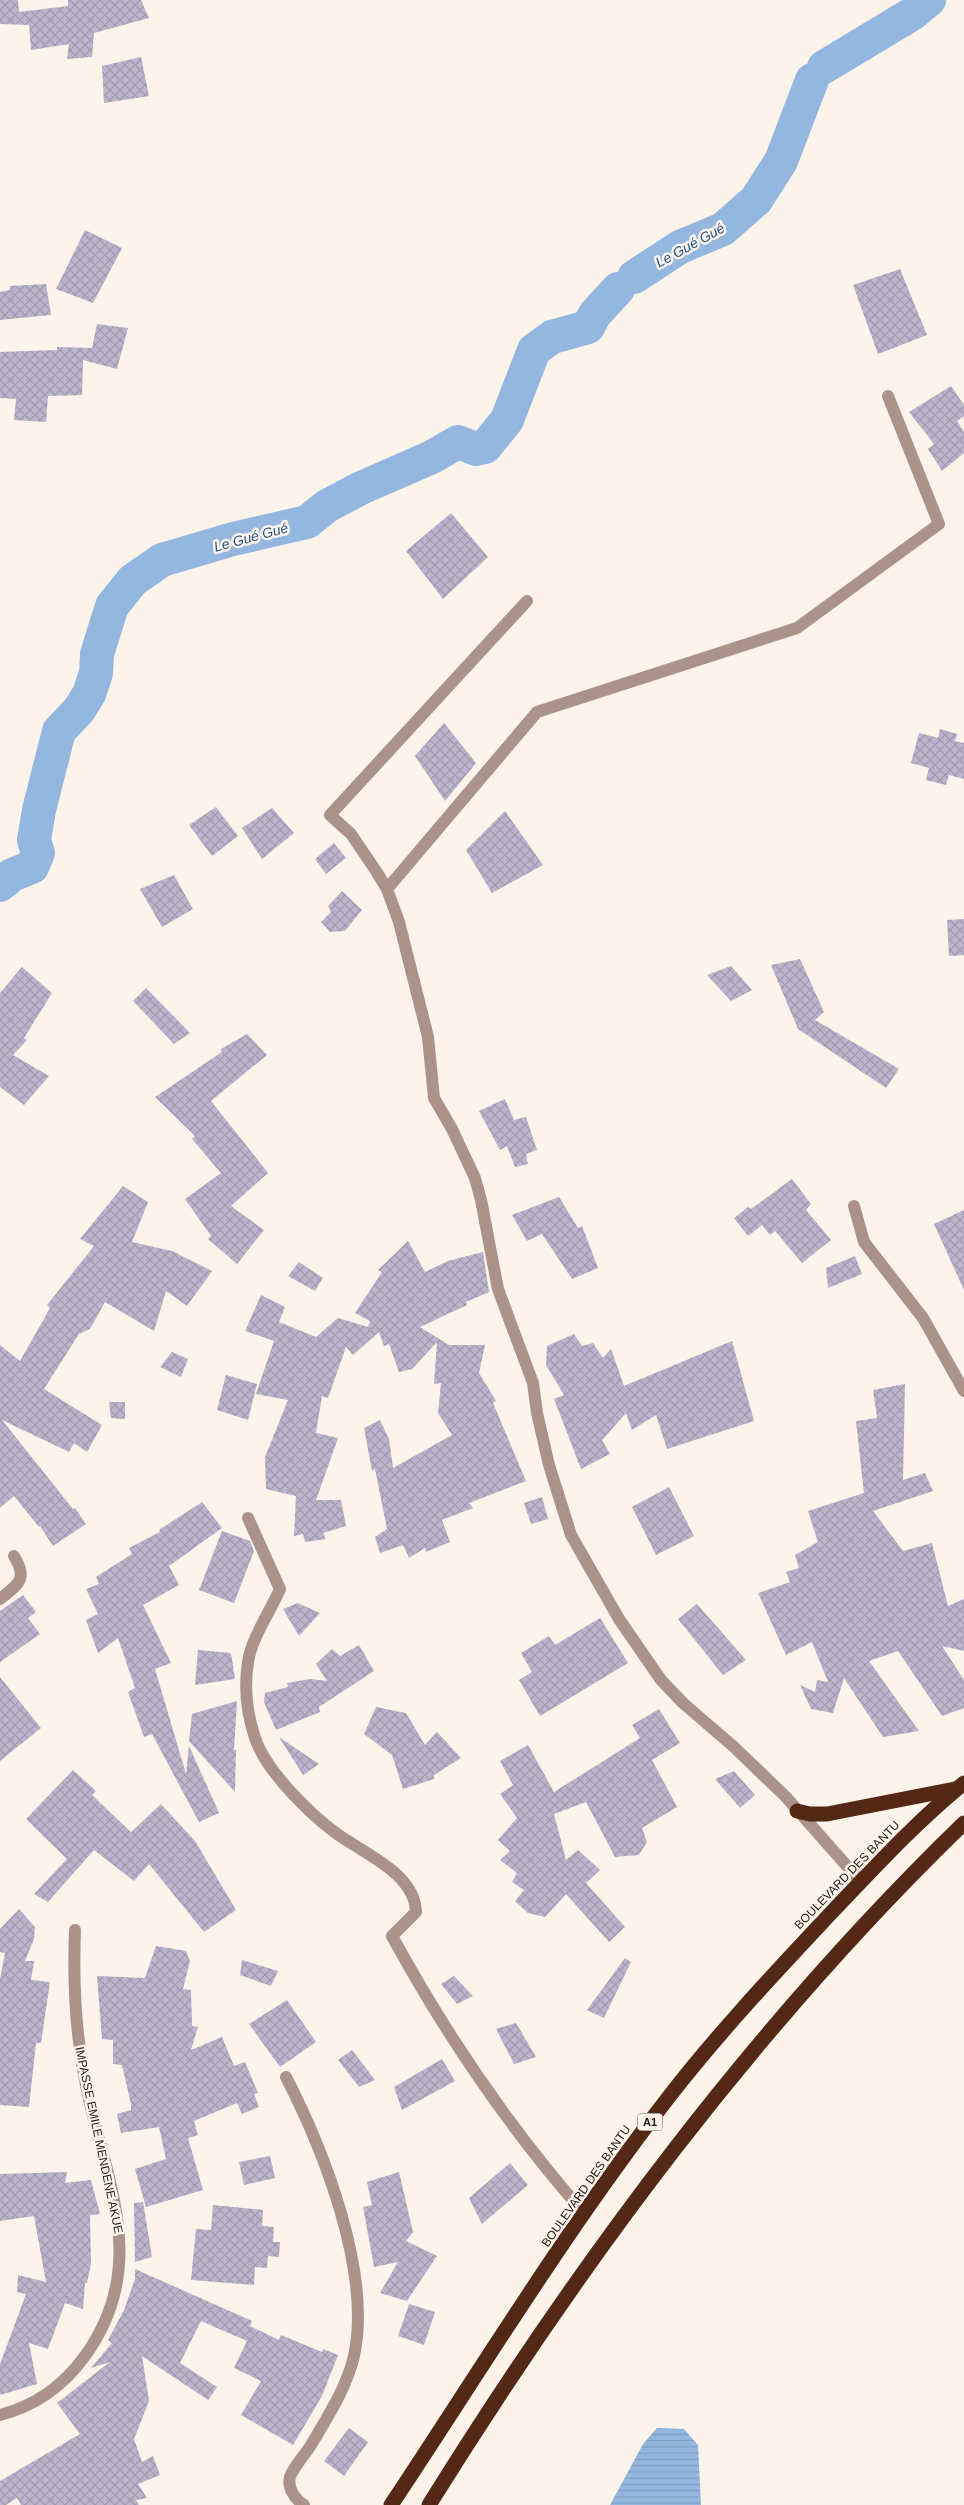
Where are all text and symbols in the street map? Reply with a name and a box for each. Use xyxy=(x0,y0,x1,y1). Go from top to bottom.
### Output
water label: Le Gué Gué xyxy=(653,219,727,270)
water label: Le Gué Gué xyxy=(212,519,290,555)
street label: BOULEVARD DES BANTU xyxy=(792,1818,902,1932)
street label: IMPASSE EMILE MENDENE AKUE xyxy=(72,2045,126,2235)
road number: A1 xyxy=(638,2114,662,2130)
street label: BOULEVARD DES BANTU xyxy=(539,2123,633,2249)

